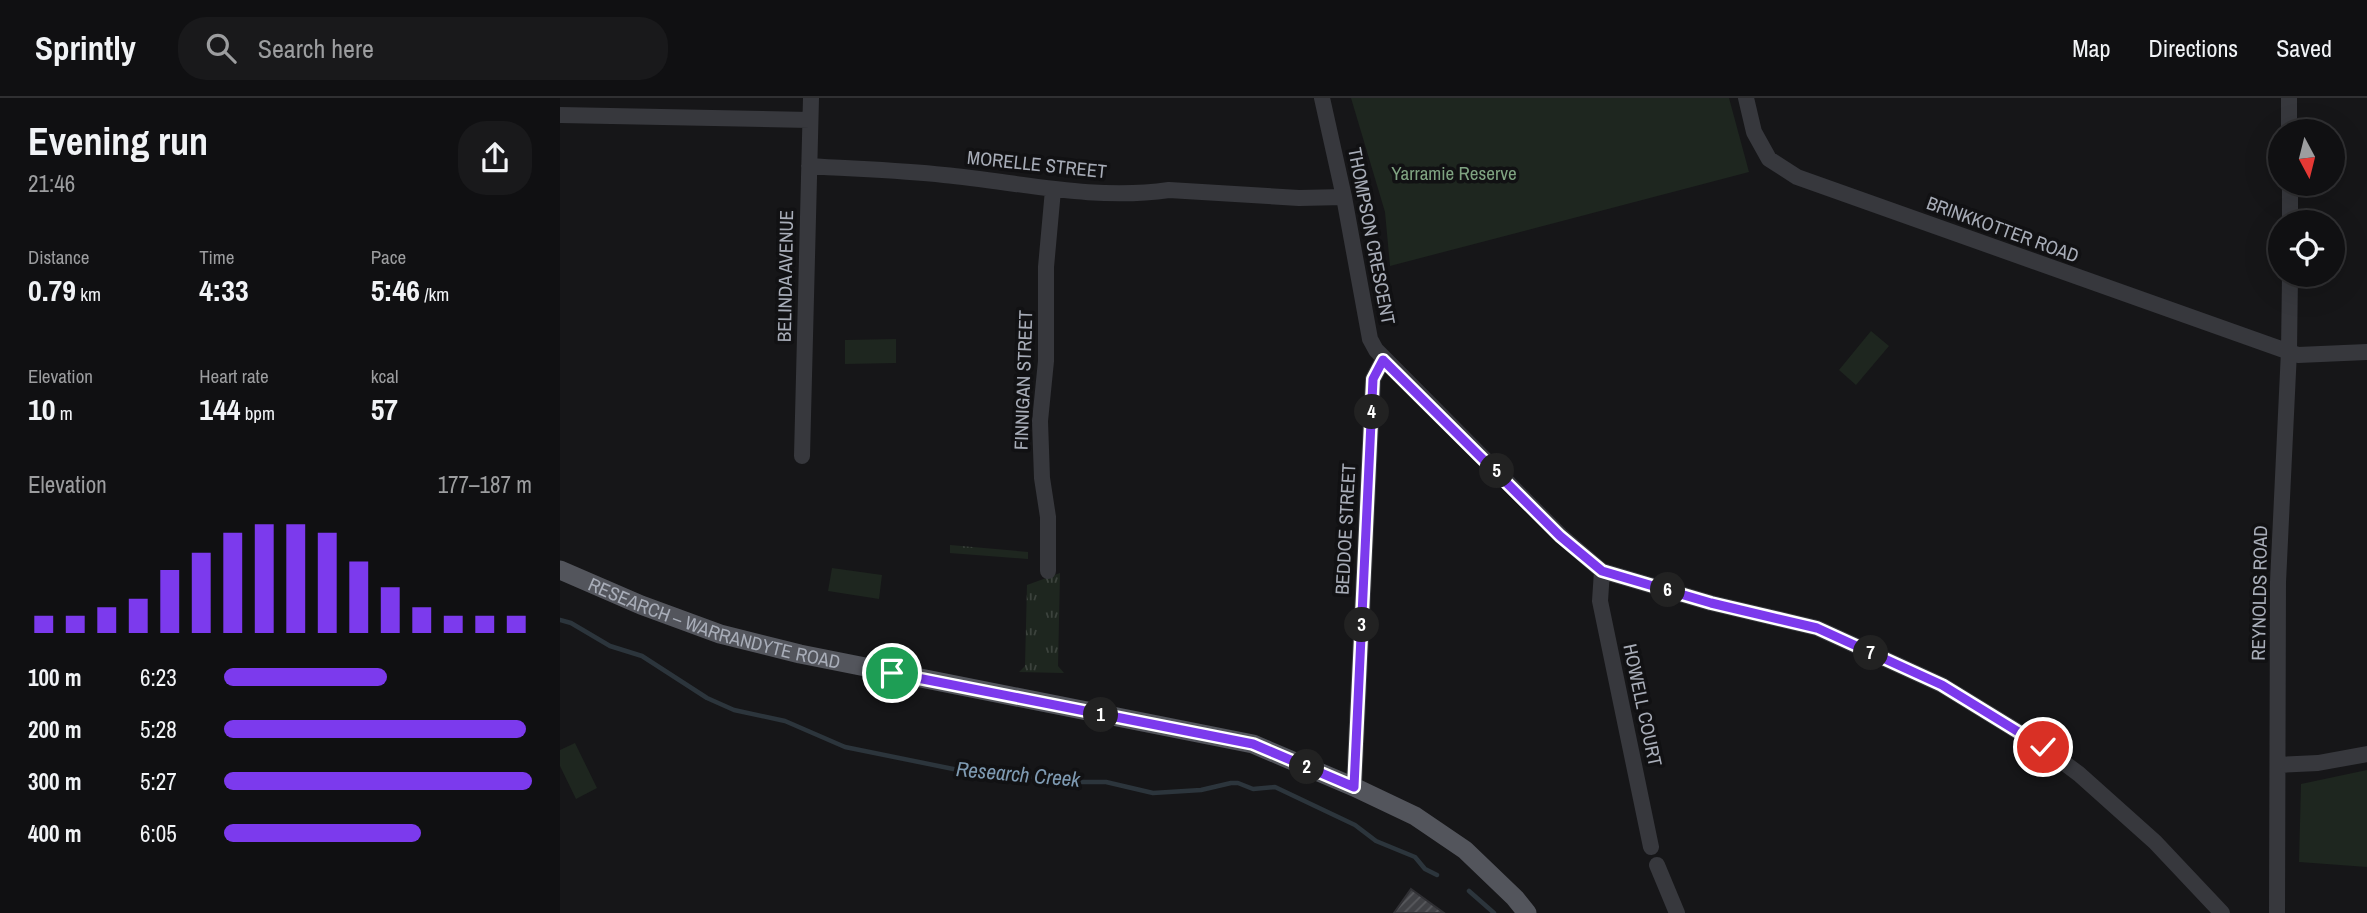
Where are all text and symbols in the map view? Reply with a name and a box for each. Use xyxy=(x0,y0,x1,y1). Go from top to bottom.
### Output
search box xyxy=(178,17,668,80)
text: Sprintly xyxy=(35,26,136,70)
icon: search xyxy=(202,29,240,67)
text: Search here xyxy=(258,31,374,66)
text: Map xyxy=(2072,32,2110,64)
text: Directions xyxy=(2148,32,2238,64)
text: Saved xyxy=(2276,32,2332,64)
text: Evening run xyxy=(28,116,208,167)
north arrow xyxy=(2268,119,2345,196)
map controls xyxy=(2268,119,2345,287)
button: share xyxy=(458,121,532,195)
street label: MORELLE STREET xyxy=(966,144,1109,184)
street label: THOMPSON CRESCENT xyxy=(1342,145,1402,327)
park label: Yarramie Reserve xyxy=(1391,160,1517,186)
text: 21:46 xyxy=(28,168,75,199)
street label: BRINKKOTTER ROAD xyxy=(1923,189,2083,269)
street label: BELINDA AVENUE xyxy=(771,210,799,342)
button: locate xyxy=(2268,210,2345,287)
text: Distance xyxy=(28,244,89,270)
text: Time xyxy=(199,244,234,270)
text: Pace xyxy=(371,244,406,270)
text: 0.79 xyxy=(28,270,76,310)
text: 4:33 xyxy=(199,270,249,310)
text: 5:46 xyxy=(371,270,420,310)
text: km xyxy=(76,281,101,307)
text: /km xyxy=(420,281,449,307)
street label: FINNIGAN STREET xyxy=(1008,309,1038,451)
text: Elevation xyxy=(28,363,93,389)
text: Heart rate xyxy=(199,363,269,389)
text: kcal xyxy=(371,363,398,389)
text: 10 xyxy=(28,389,55,429)
text: 144 xyxy=(199,389,240,429)
text: 57 xyxy=(371,389,398,429)
pin: 4 xyxy=(1354,394,1390,430)
text: 4 xyxy=(1367,398,1376,424)
text: m xyxy=(55,400,73,426)
text: bpm xyxy=(240,400,275,426)
pin: 5 xyxy=(1480,454,1514,488)
text: 5 xyxy=(1492,457,1501,483)
street label: BEDDOE STREET xyxy=(1329,462,1361,595)
text: Elevation xyxy=(28,469,107,500)
text: 177–187 m xyxy=(438,469,532,500)
street label: REYNOLDS ROAD xyxy=(2245,525,2273,661)
street label: RESEARCH – WARRANDYTE ROAD xyxy=(584,571,843,675)
pin: 6 xyxy=(1650,573,1686,608)
text: 6 xyxy=(1663,576,1672,602)
pin: 3 xyxy=(1344,608,1380,642)
text: 3 xyxy=(1357,611,1366,637)
pin: 7 xyxy=(1854,636,1888,670)
text: 7 xyxy=(1866,639,1875,665)
street label: HOWELL COURT xyxy=(1617,641,1669,769)
pin xyxy=(862,643,922,703)
icon: arrive xyxy=(873,654,911,692)
text: 100 m xyxy=(28,662,81,693)
text: 6:23 xyxy=(140,662,177,693)
pin: 1 xyxy=(1084,698,1118,732)
text: 1 xyxy=(1096,701,1105,727)
text: 200 m xyxy=(28,714,81,745)
text: 5:28 xyxy=(140,714,177,745)
pin xyxy=(2013,717,2073,777)
icon: check xyxy=(2024,728,2062,766)
pin: 2 xyxy=(1290,750,1324,784)
text: 2 xyxy=(1302,753,1311,779)
water label: Research Creek xyxy=(955,754,1083,794)
text: 300 m xyxy=(28,766,81,797)
text: 5:27 xyxy=(140,766,177,797)
text: 400 m xyxy=(28,818,81,849)
text: 6:05 xyxy=(140,818,177,849)

